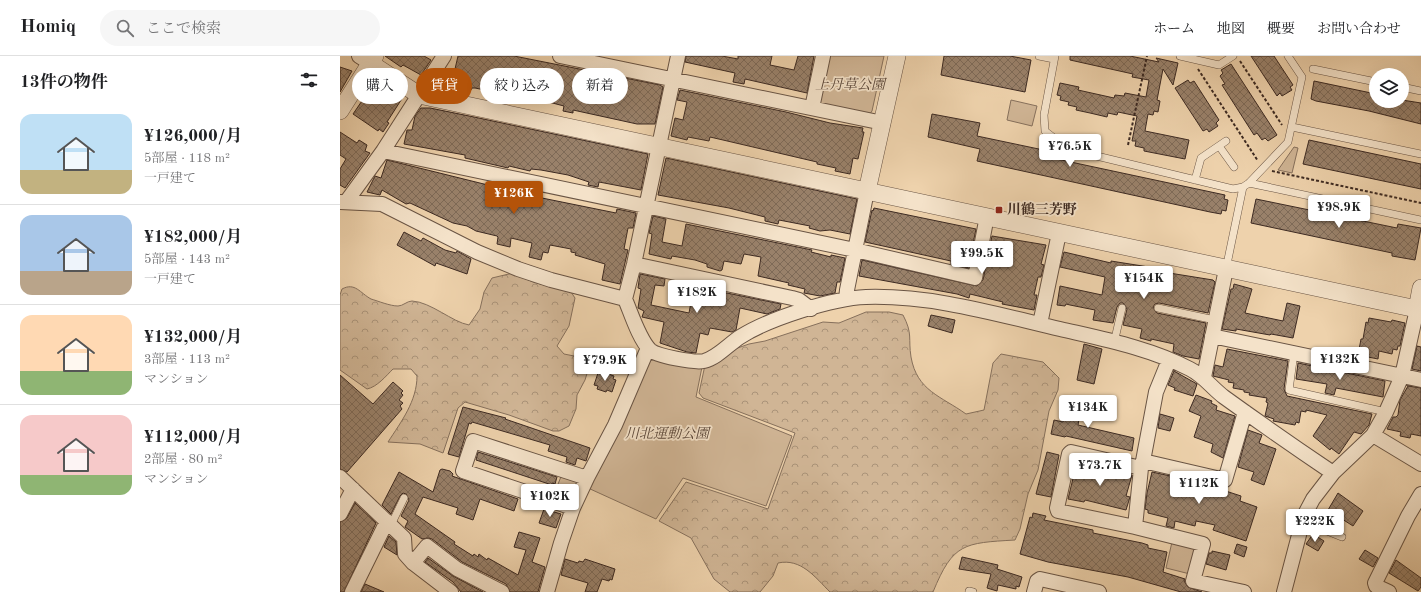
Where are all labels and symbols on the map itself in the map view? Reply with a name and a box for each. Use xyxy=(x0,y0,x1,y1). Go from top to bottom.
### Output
park label: 上丹草公園 xyxy=(815,77,887,92)
pin: ¥76.5K xyxy=(1037,134,1103,168)
pin: ¥126K xyxy=(486,181,542,215)
pin: ¥98.9K xyxy=(1306,195,1372,229)
place label: 川鶴三芳野 xyxy=(1007,202,1077,217)
marker: 川鶴三芳野 xyxy=(994,205,1004,215)
pin: ¥99.5K xyxy=(949,241,1015,275)
pin: ¥154K xyxy=(1116,266,1172,300)
pin: ¥182K xyxy=(669,280,725,314)
pin: ¥132K xyxy=(1312,347,1368,381)
pin: ¥79.9K xyxy=(572,348,638,382)
pin: ¥134K xyxy=(1060,395,1116,429)
park label: 川北運動公園 xyxy=(625,426,711,441)
pin: ¥73.7K xyxy=(1067,453,1133,487)
pin: ¥112K xyxy=(1171,471,1227,505)
pin: ¥102K xyxy=(522,484,578,518)
pin: ¥222K xyxy=(1287,509,1343,543)

